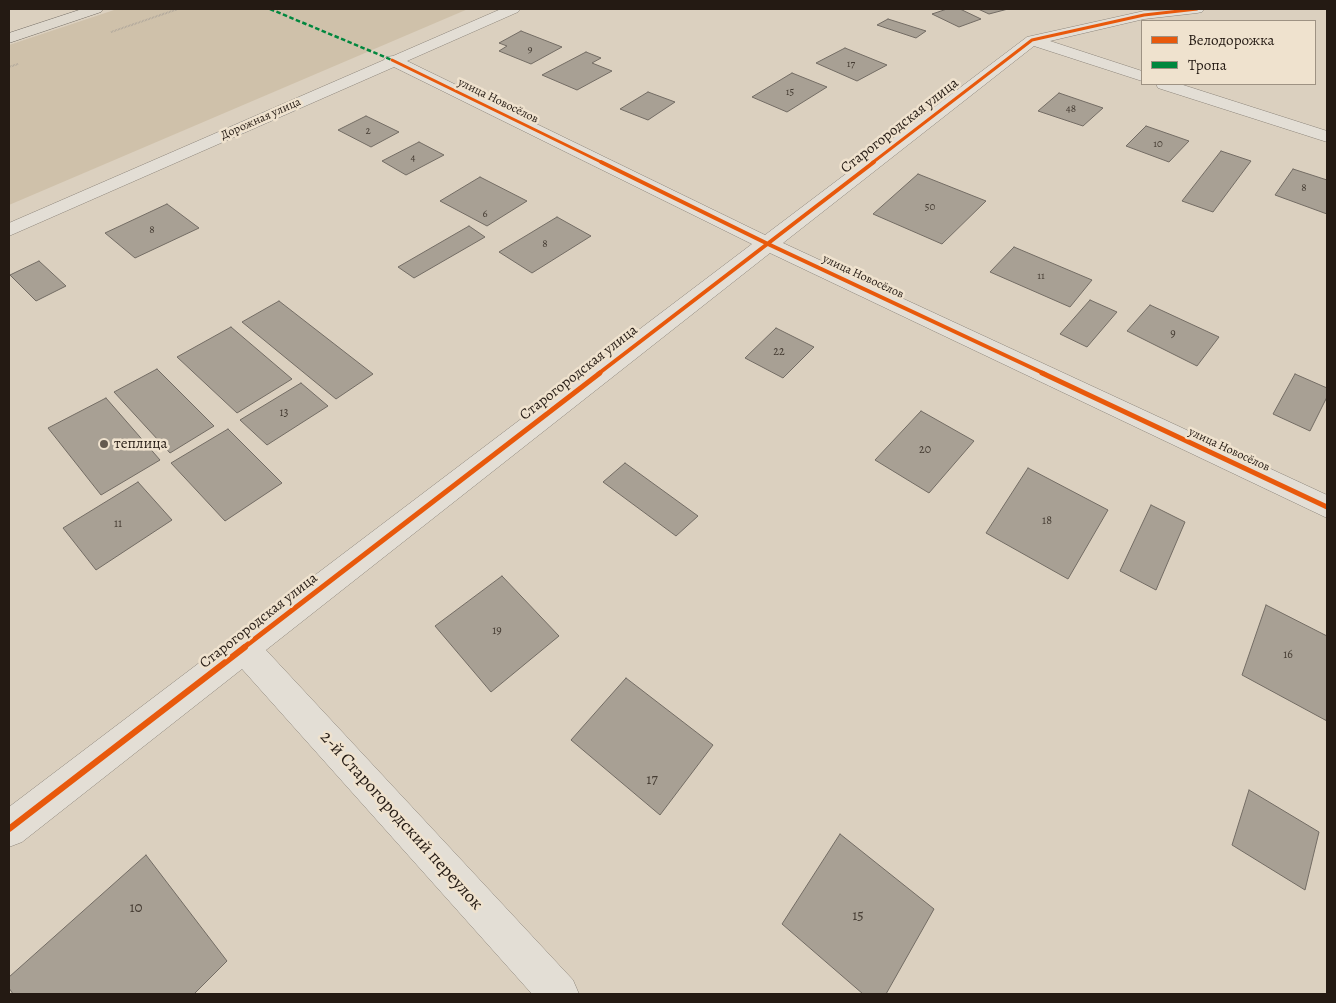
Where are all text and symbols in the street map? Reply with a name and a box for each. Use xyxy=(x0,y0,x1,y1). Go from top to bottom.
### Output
legend xyxy=(1141,20,1316,85)
text: Велодорожка xyxy=(1188,30,1275,50)
house number: 9 xyxy=(527,42,533,56)
text: Тропа xyxy=(1188,55,1227,75)
house number: 17 xyxy=(847,57,855,71)
street label: Старогородская улица xyxy=(838,74,962,178)
street label: улица Новосёлов xyxy=(455,75,541,127)
house number: 15 xyxy=(786,85,794,99)
street label: Дорожная улица xyxy=(219,95,303,143)
house number: 48 xyxy=(1066,102,1076,116)
house number: 2 xyxy=(365,124,371,138)
house number: 10 xyxy=(1153,137,1163,151)
house number: 4 xyxy=(411,151,415,165)
house number: 8 xyxy=(1301,181,1307,195)
house number: 50 xyxy=(925,200,935,214)
house number: 6 xyxy=(482,207,488,221)
house number: 8 xyxy=(149,223,155,237)
house number: 8 xyxy=(542,237,548,251)
street label: улица Новосёлов xyxy=(820,252,906,302)
house number: 11 xyxy=(1037,269,1045,283)
street label: Старогородская улица xyxy=(517,321,641,425)
house number: 9 xyxy=(1170,327,1176,341)
house number: 22 xyxy=(773,345,785,359)
house number: 13 xyxy=(279,406,289,420)
street label: улица Новосёлов xyxy=(1186,425,1272,475)
place label: теплица xyxy=(114,435,168,453)
marker: теплица xyxy=(98,438,110,450)
house number: 20 xyxy=(919,443,931,457)
house number: 18 xyxy=(1042,514,1052,528)
house number: 11 xyxy=(114,517,122,531)
street label: Старогородская улица xyxy=(197,569,321,673)
house number: 19 xyxy=(492,624,502,638)
house number: 16 xyxy=(1283,648,1293,662)
street label: 2-й Старогородский переулок xyxy=(315,727,487,915)
house number: 17 xyxy=(646,771,658,789)
house number: 10 xyxy=(129,899,143,917)
house number: 15 xyxy=(852,907,864,925)

